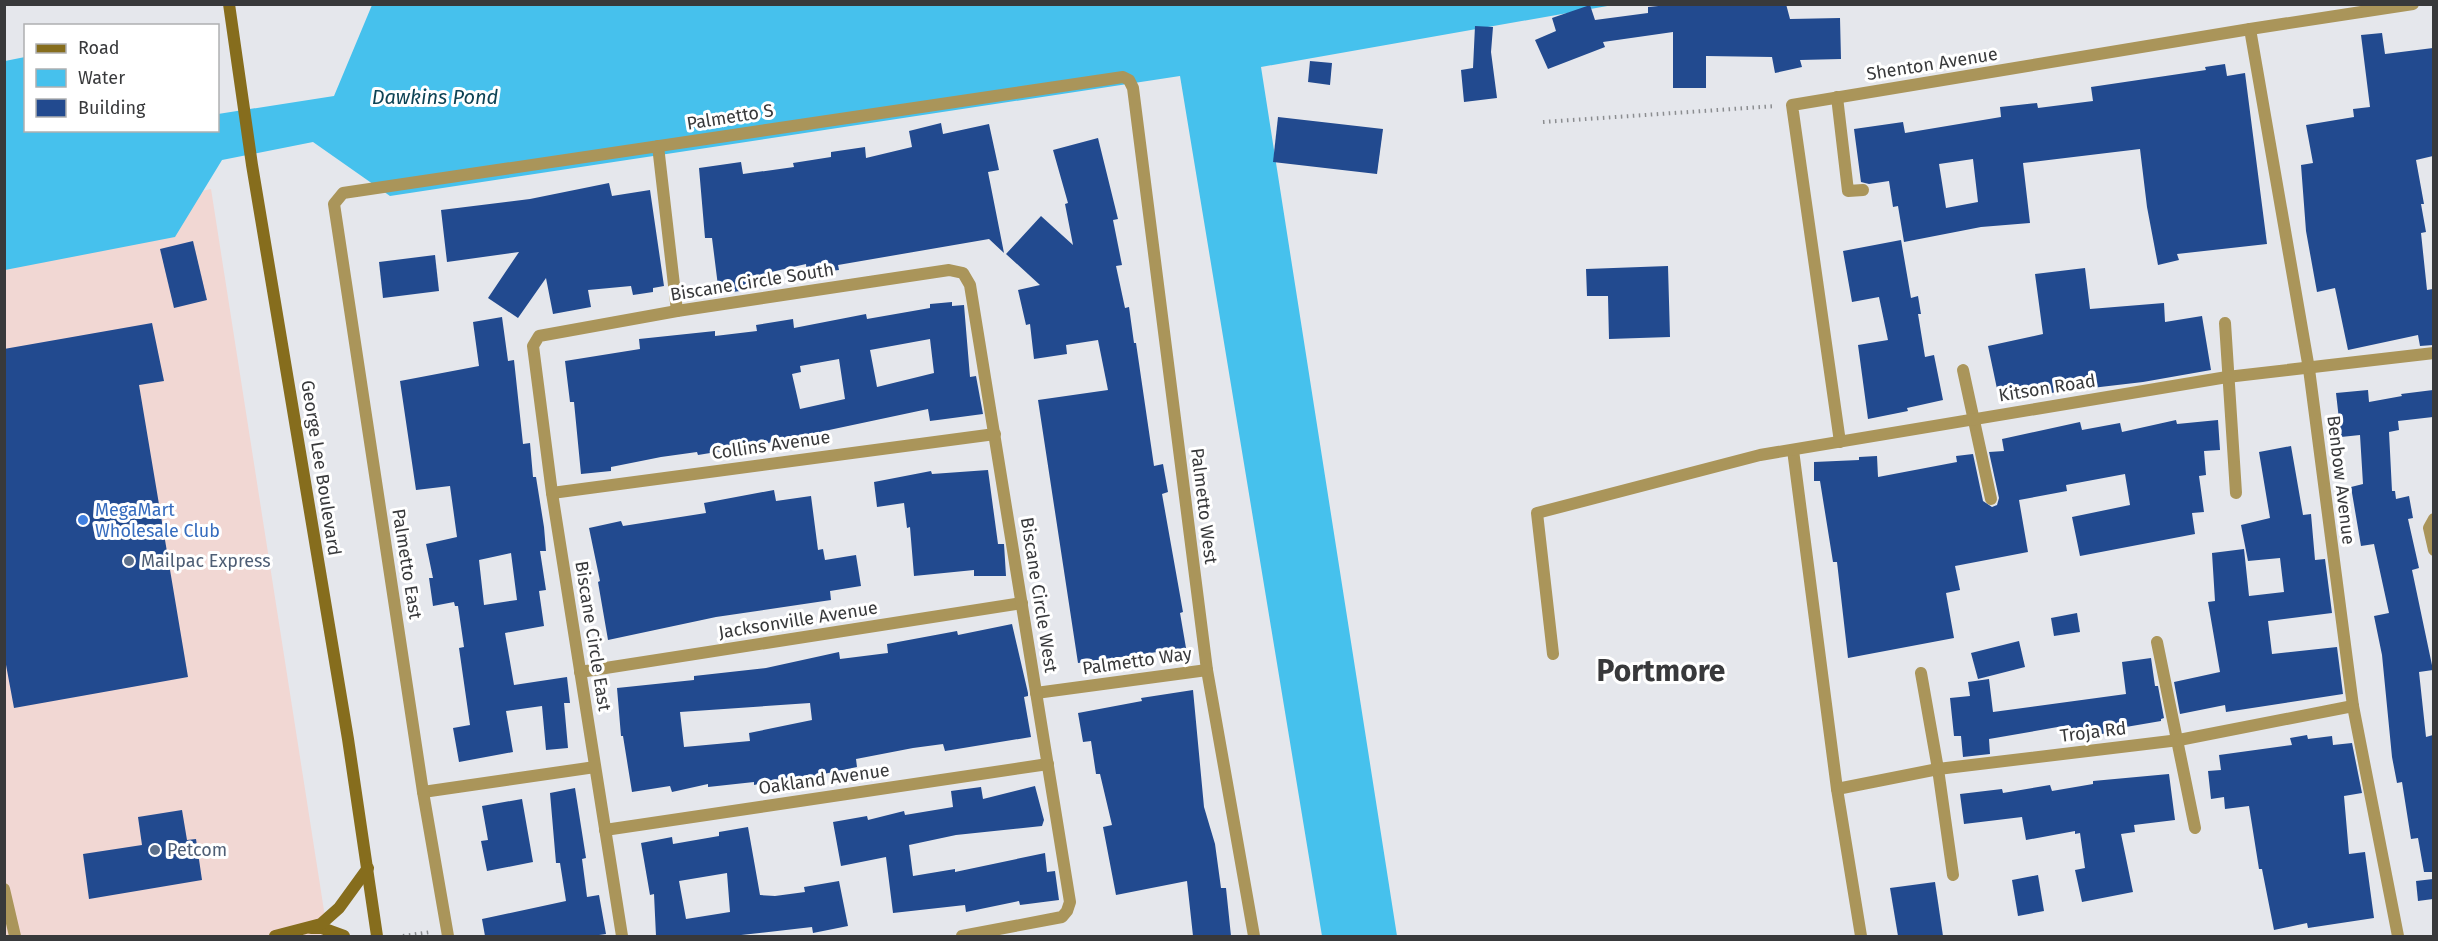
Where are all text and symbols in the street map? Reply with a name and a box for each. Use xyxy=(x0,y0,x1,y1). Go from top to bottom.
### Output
legend xyxy=(24,24,219,132)
text: Road xyxy=(78,37,120,59)
street label: Shenton Avenue xyxy=(1865,43,1999,85)
text: Water xyxy=(78,67,125,89)
water label: Dawkins Pond xyxy=(372,85,499,109)
text: Building xyxy=(78,97,146,119)
street label: Palmetto S xyxy=(685,99,775,135)
street label: Biscane Circle South xyxy=(669,258,835,306)
street label: Kitson Road xyxy=(1997,369,2097,407)
street label: George Lee Boulevard xyxy=(296,379,346,557)
street label: Benbow Avenue xyxy=(2322,414,2360,546)
street label: Collins Avenue xyxy=(710,426,832,464)
street label: Palmetto West xyxy=(1186,447,1222,566)
place label: MegaMart Wholesale Club xyxy=(95,499,220,542)
street label: Palmetto East xyxy=(387,507,427,621)
marker: MegaMart Wholesale Club xyxy=(76,513,90,527)
street label: Biscane Circle West xyxy=(1016,516,1062,675)
place label: Mailpac Express xyxy=(141,550,271,572)
marker: Mailpac Express xyxy=(122,554,136,568)
street label: Biscane Circle East xyxy=(570,559,616,713)
street label: Jacksonville Avenue xyxy=(717,597,879,643)
street label: Palmetto Way xyxy=(1081,642,1193,680)
district label: Portmore xyxy=(1597,653,1725,689)
street label: Troja Rd xyxy=(2059,717,2127,747)
street label: Oakland Avenue xyxy=(757,759,891,799)
place label: Petcom xyxy=(167,839,227,861)
marker: Petcom xyxy=(148,843,162,857)

